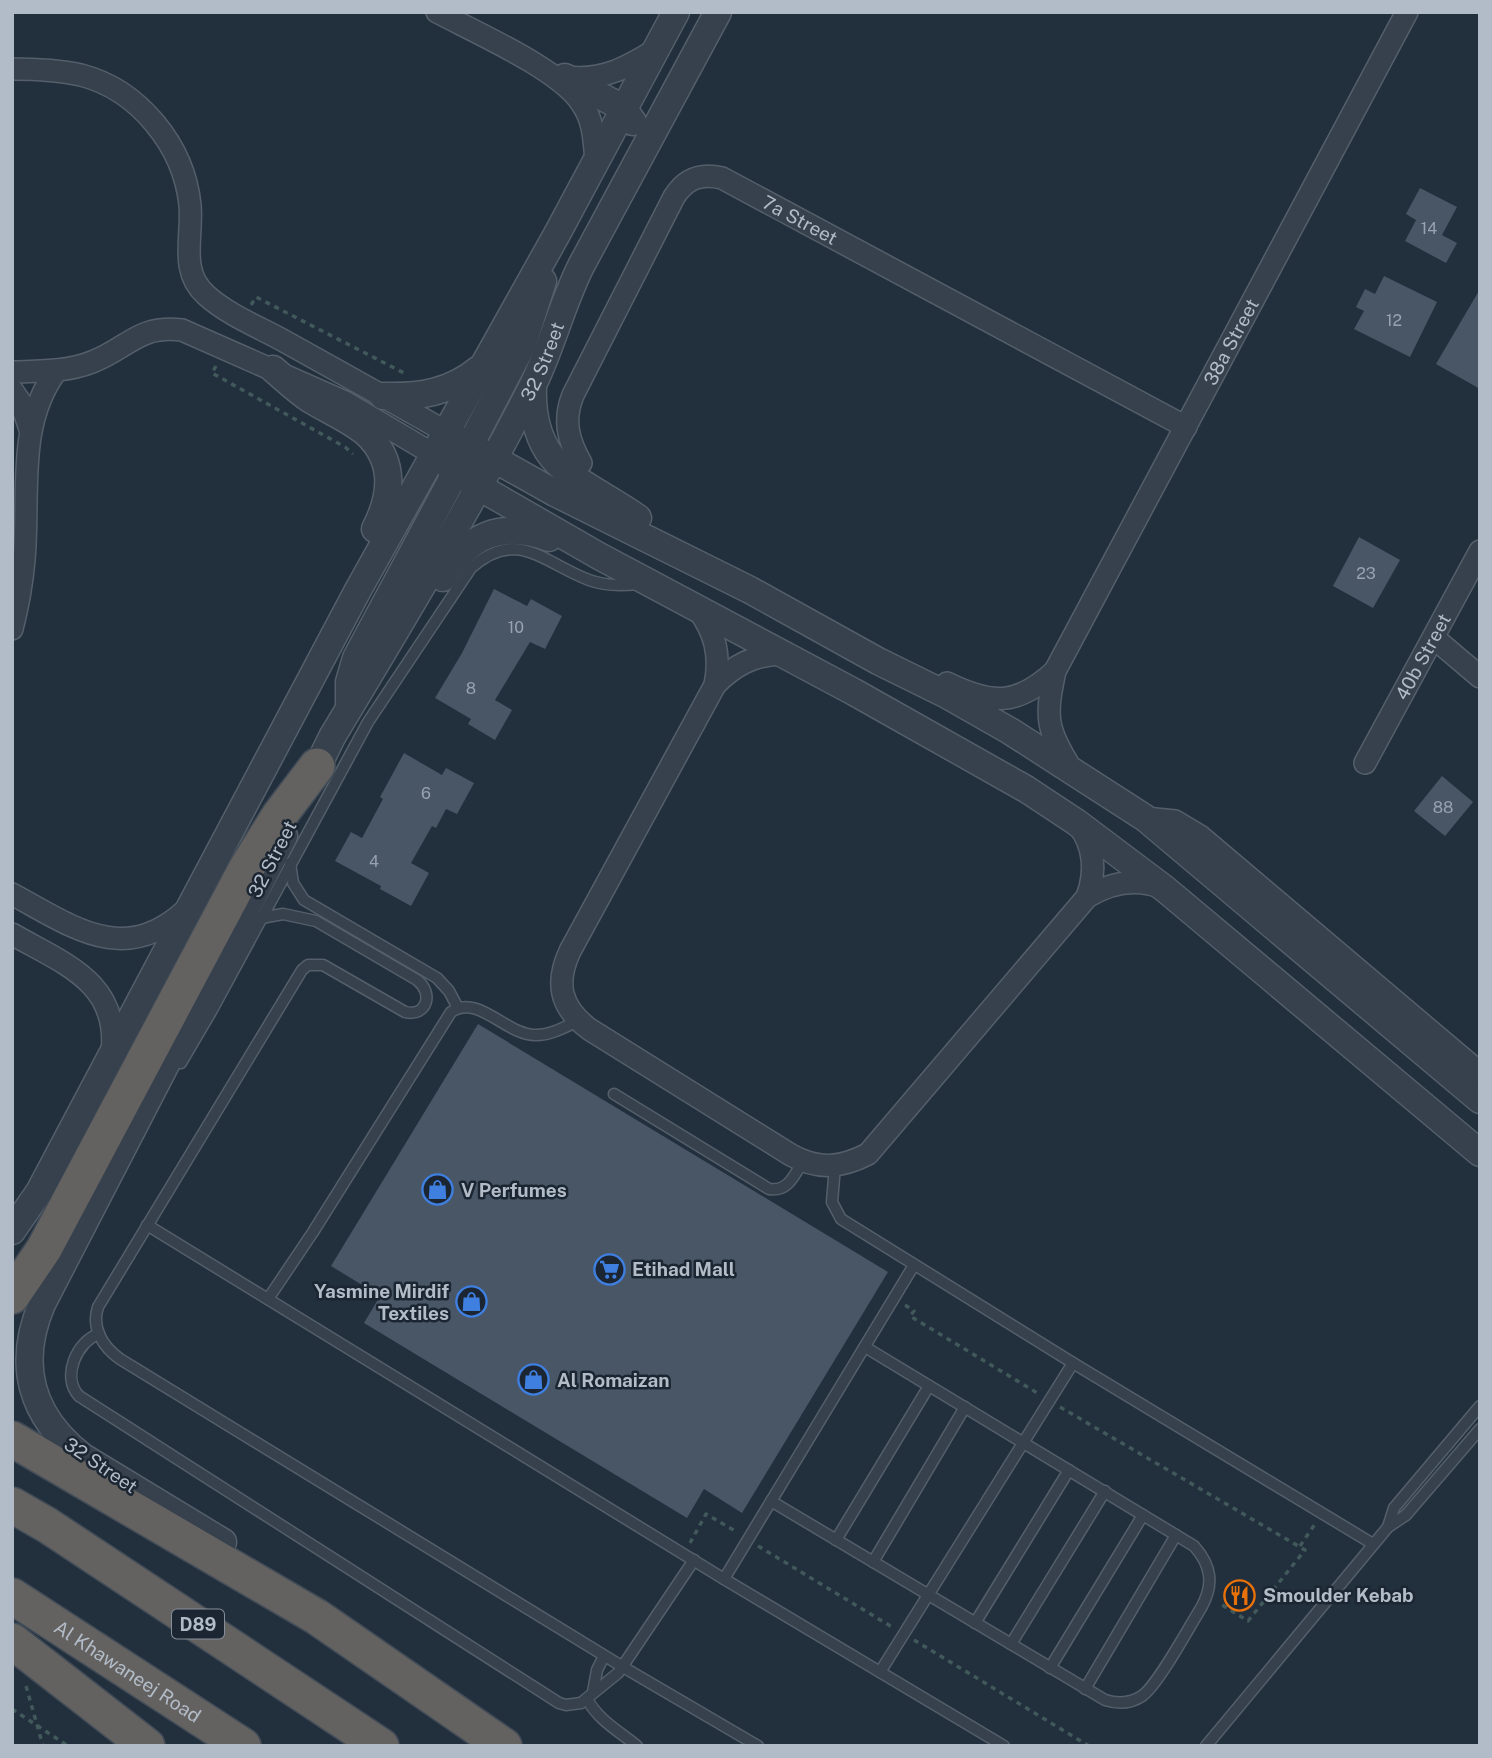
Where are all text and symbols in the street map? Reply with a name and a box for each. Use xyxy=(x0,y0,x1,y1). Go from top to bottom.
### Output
street label: 7a Street xyxy=(759,191,841,249)
house number: 14 xyxy=(1421,219,1437,238)
street label: 38a Street xyxy=(1199,295,1263,389)
house number: 12 xyxy=(1386,311,1402,330)
street label: 32 Street xyxy=(516,319,568,405)
house number: 23 xyxy=(1356,564,1376,583)
street label: 40b Street xyxy=(1390,610,1455,704)
house number: 10 xyxy=(508,618,524,637)
house number: 8 xyxy=(466,679,476,698)
house number: 6 xyxy=(421,784,431,803)
house number: 88 xyxy=(1433,798,1453,817)
street label: 32 Street xyxy=(243,817,301,901)
house number: 4 xyxy=(369,852,379,871)
shop icon: V Perfumes xyxy=(421,1173,455,1207)
place label: V Perfumes xyxy=(461,1179,567,1201)
supermarket icon: Etihad Mall xyxy=(592,1252,626,1286)
place label: Etihad Mall xyxy=(632,1258,735,1280)
place label: Yasmine Mirdif Textiles xyxy=(314,1280,449,1324)
shop icon: Yasmine Mirdif Textiles xyxy=(455,1285,489,1319)
shop icon: Al Romaizan xyxy=(517,1363,551,1397)
place label: Al Romaizan xyxy=(557,1369,670,1391)
street label: 32 Street xyxy=(60,1433,142,1497)
restaurant icon: Smoulder Kebab xyxy=(1223,1578,1257,1612)
place label: Smoulder Kebab xyxy=(1263,1584,1414,1606)
road number: D89 xyxy=(172,1610,224,1638)
street label: Al Khawaneej Road xyxy=(50,1616,205,1727)

